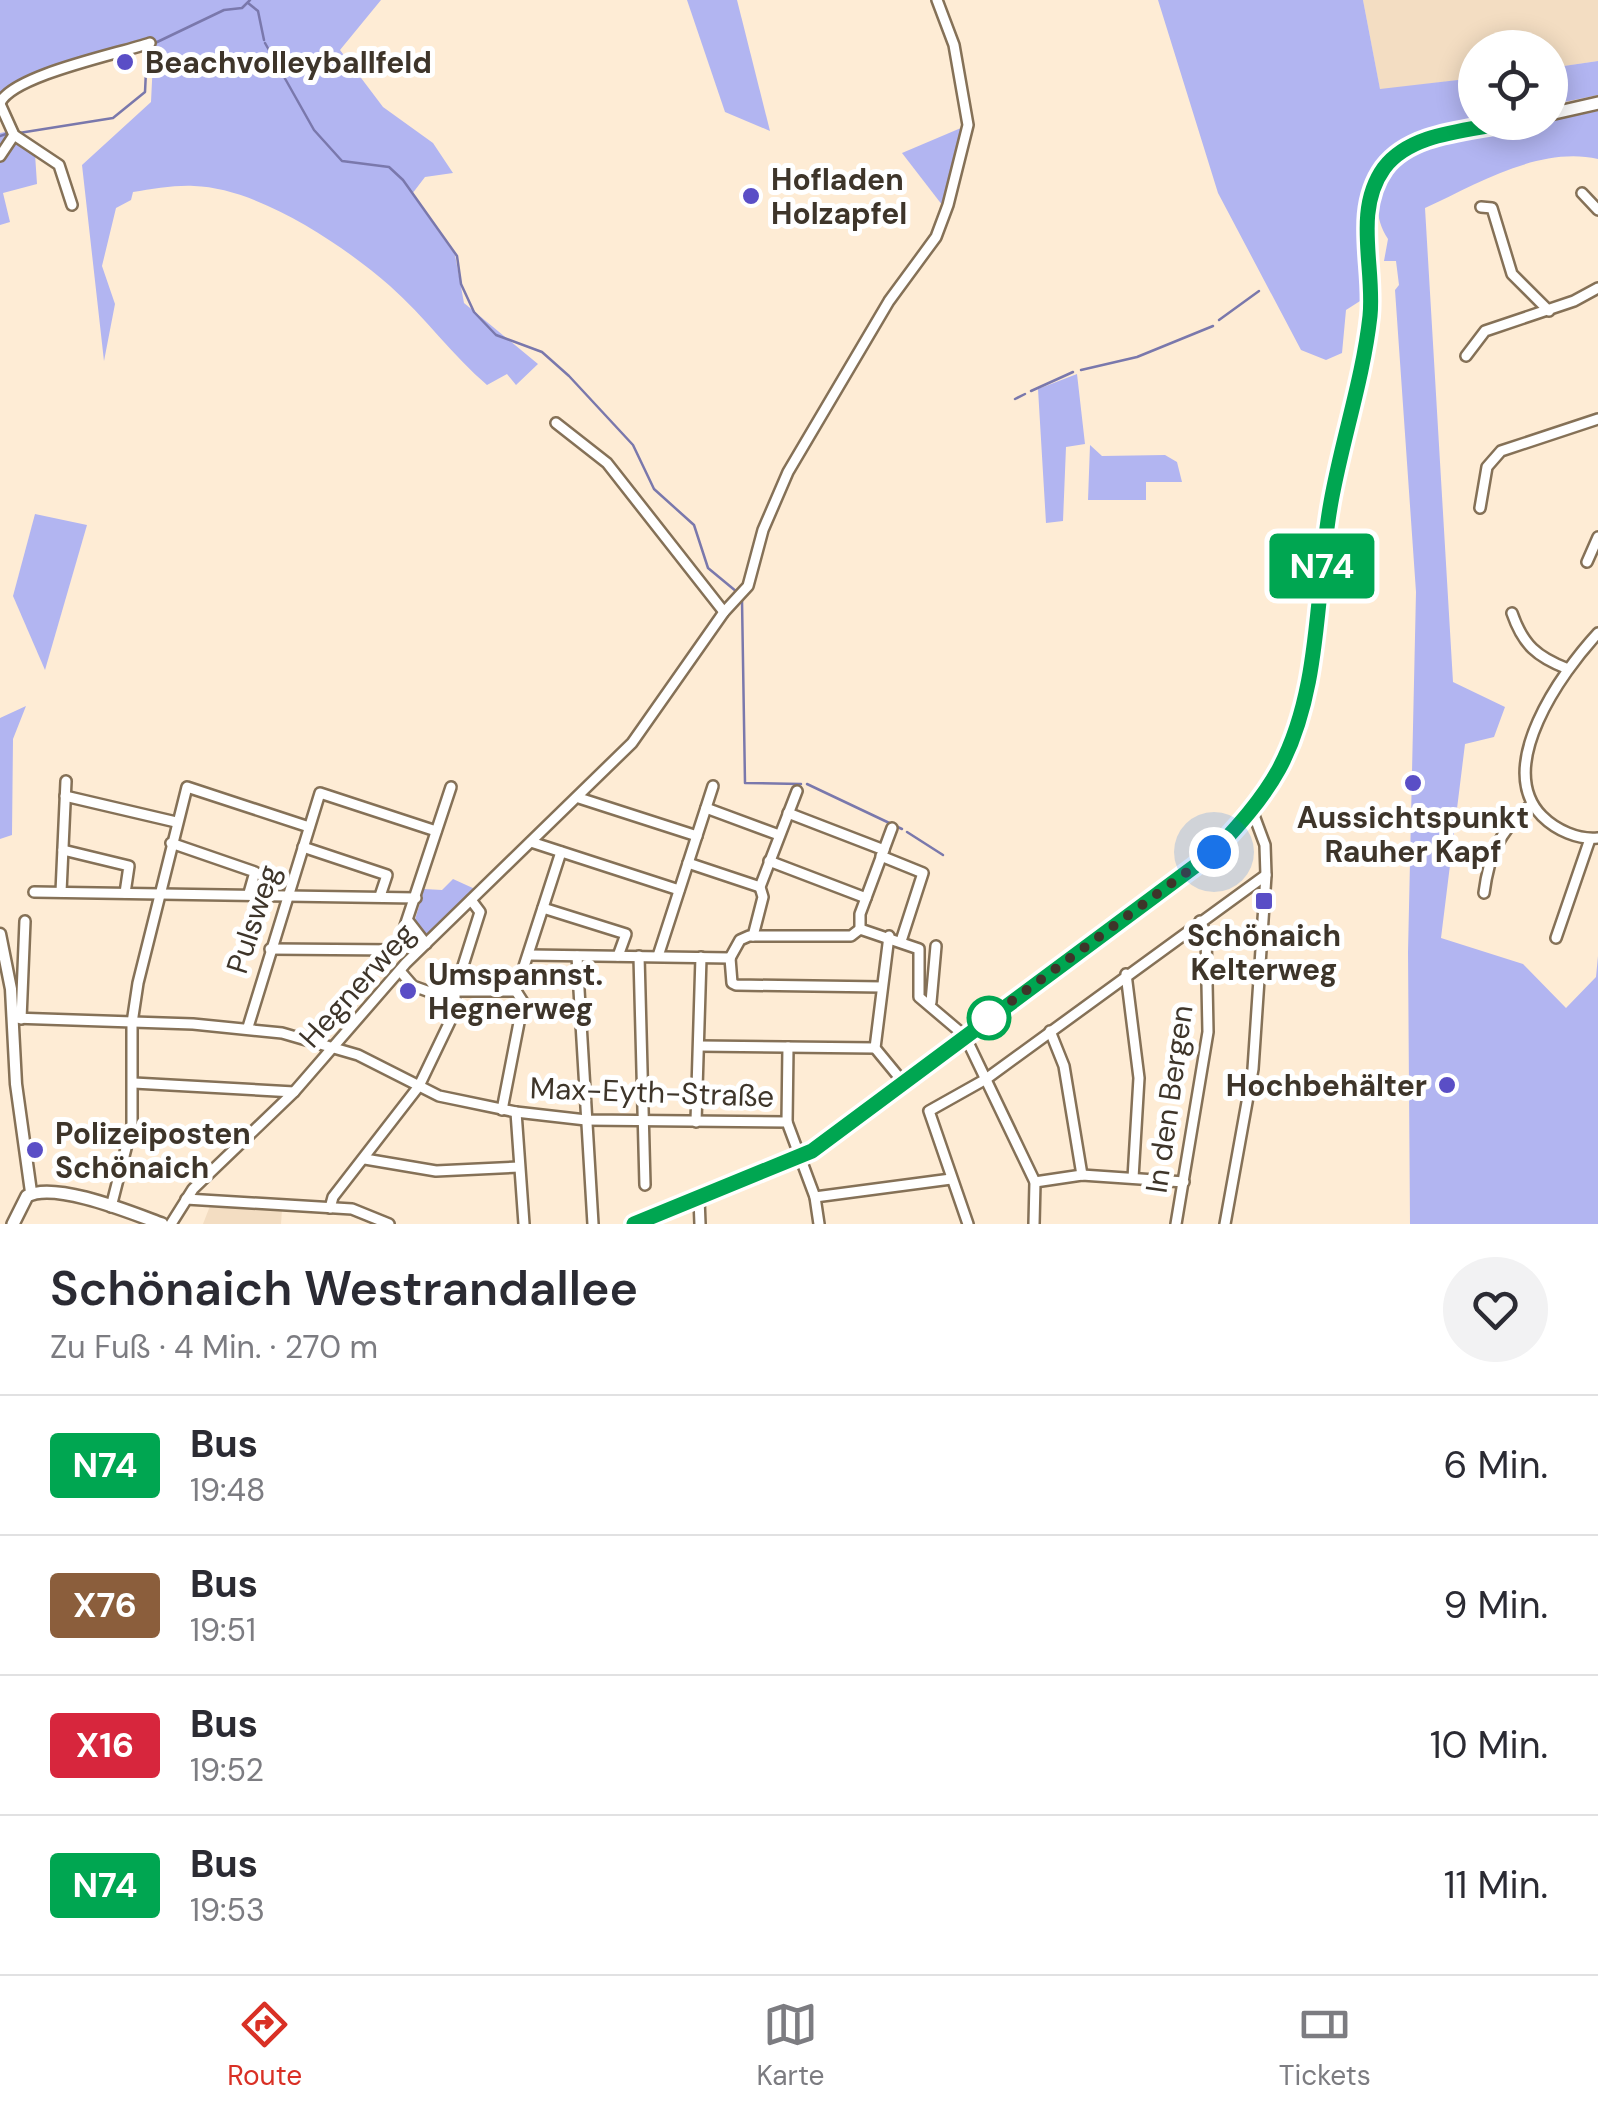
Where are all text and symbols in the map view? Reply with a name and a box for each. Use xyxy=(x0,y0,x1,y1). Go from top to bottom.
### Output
map controls xyxy=(1458,30,1568,140)
button: locate xyxy=(1458,30,1568,140)
place label: Beachvolleyballfeld xyxy=(145,43,432,82)
marker: Beachvolleyballfeld xyxy=(114,51,136,73)
place label: Hofladen Holzapfel xyxy=(771,160,907,233)
marker: Hofladen Holzapfel xyxy=(740,185,762,207)
line badge: N74 xyxy=(1264,534,1380,598)
text: N74 xyxy=(1289,543,1355,589)
marker: Aussichtspunkt Rauher Kapf xyxy=(1402,772,1424,794)
place label: Aussichtspunkt Rauher Kapf xyxy=(1297,798,1529,871)
your location xyxy=(1189,827,1239,877)
street label: Pulsweg xyxy=(217,860,289,978)
marker: Schönaich Kelterweg xyxy=(1253,890,1275,912)
street label: Hegnerweg xyxy=(290,914,424,1056)
place label: Schönaich Kelterweg xyxy=(1187,916,1341,989)
place label: Umspannst. Hegnerweg xyxy=(428,955,603,1028)
marker: Umspannst. Hegnerweg xyxy=(397,980,419,1002)
unlabelled marker xyxy=(968,997,1010,1039)
street label: In den Bergen xyxy=(1136,1002,1202,1196)
place label: Hochbehälter xyxy=(1226,1066,1427,1105)
street label: Max-Eyth-Straße xyxy=(529,1068,775,1116)
marker: Hochbehälter xyxy=(1436,1074,1458,1096)
place label: Polizeiposten Schönaich xyxy=(55,1114,251,1187)
marker: Polizeiposten Schönaich xyxy=(24,1139,46,1161)
text: Schönaich Westrandallee xyxy=(50,1257,638,1320)
button: heart xyxy=(1443,1257,1548,1362)
text: Zu Fuß · 4 Min. · 270 m xyxy=(50,1326,378,1368)
text: Bus xyxy=(190,1419,258,1469)
text: 6 Min. xyxy=(1444,1440,1548,1490)
text: N74 xyxy=(72,1442,138,1488)
text: 19:48 xyxy=(190,1469,265,1511)
text: Bus xyxy=(190,1559,258,1609)
text: 9 Min. xyxy=(1444,1580,1548,1630)
text: X76 xyxy=(73,1582,137,1628)
text: 19:51 xyxy=(190,1609,256,1651)
text: Bus xyxy=(190,1699,258,1749)
text: 10 Min. xyxy=(1430,1720,1548,1770)
text: X16 xyxy=(76,1722,134,1768)
text: 19:52 xyxy=(190,1749,264,1791)
text: Bus xyxy=(190,1839,258,1889)
text: 11 Min. xyxy=(1444,1860,1548,1910)
text: N74 xyxy=(72,1862,138,1908)
text: 19:53 xyxy=(190,1889,265,1931)
tab: Route xyxy=(227,1997,302,2094)
tab: Karte xyxy=(757,1997,824,2094)
tab: Tickets xyxy=(1279,1997,1371,2094)

